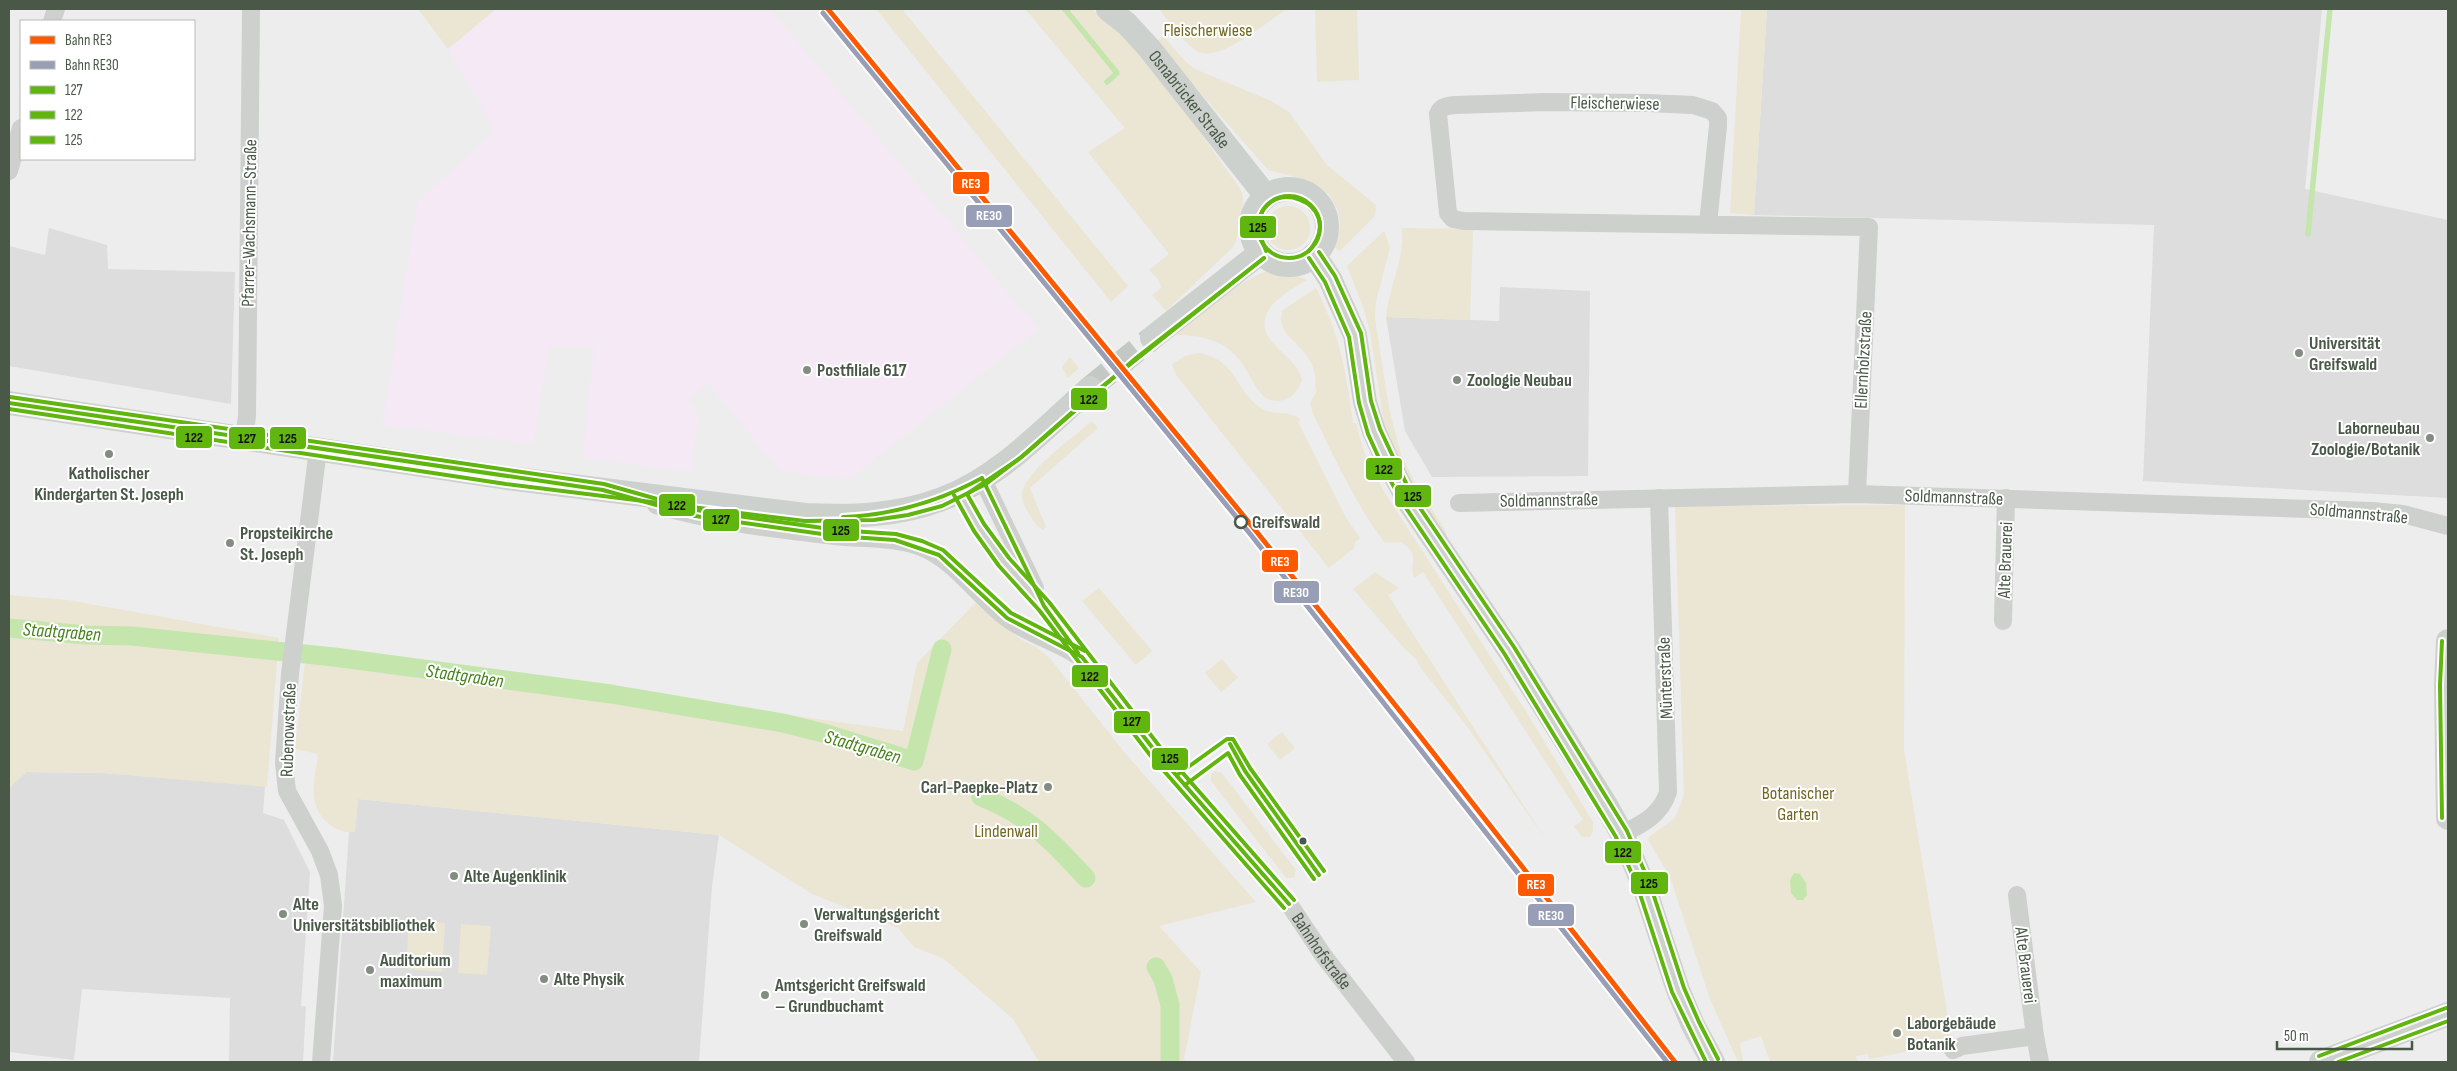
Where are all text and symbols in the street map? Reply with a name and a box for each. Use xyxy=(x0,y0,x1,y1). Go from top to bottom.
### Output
legend xyxy=(20,20,195,160)
park label: Fleischerwiese xyxy=(1163,20,1253,41)
text: Bahn RE3 xyxy=(65,31,112,50)
street label: Osnabrücker Straße xyxy=(1144,46,1234,153)
text: Bahn RE30 xyxy=(65,56,119,75)
text: 127 xyxy=(65,81,83,100)
street label: Fleischerwiese xyxy=(1570,92,1660,115)
text: 122 xyxy=(65,106,83,125)
text: 125 xyxy=(65,131,83,150)
street label: Pfarrer-Wachsmann-Straße xyxy=(238,139,261,307)
line badge: RE3 xyxy=(952,171,990,195)
text: RE3 xyxy=(961,175,981,192)
line badge: RE30 xyxy=(965,204,1013,228)
text: RE30 xyxy=(976,207,1002,224)
line badge: 125 xyxy=(1239,215,1277,239)
text: 125 xyxy=(1249,219,1267,236)
street label: Ellernholzstraße xyxy=(1850,311,1877,409)
place label: Universität Greifswald xyxy=(2309,333,2380,375)
marker: Universität Greifswald xyxy=(2293,347,2305,359)
place label: Postfiliale 617 xyxy=(817,360,907,381)
marker: Postfiliale 617 xyxy=(801,364,813,376)
place label: Zoologie Neubau xyxy=(1467,370,1572,391)
marker: Zoologie Neubau xyxy=(1451,374,1463,386)
line badge: 122 xyxy=(1070,387,1108,411)
text: 122 xyxy=(1080,391,1098,408)
place label: Laborneubau Zoologie/Botanik xyxy=(2311,418,2420,460)
line badge: 122 xyxy=(175,425,213,449)
line badge: 127 xyxy=(228,426,266,450)
line badge: 125 xyxy=(269,426,307,450)
text: 122 xyxy=(185,429,203,446)
text: 127 xyxy=(238,430,257,447)
text: 125 xyxy=(279,430,297,447)
marker: Laborneubau Zoologie/Botanik xyxy=(2424,432,2436,444)
marker: Katholischer Kindergarten St. Joseph xyxy=(103,448,115,460)
line badge: 122 xyxy=(1365,457,1403,481)
text: 122 xyxy=(1375,461,1393,478)
place label: Katholischer Kindergarten St. Joseph xyxy=(34,463,184,505)
line badge: 125 xyxy=(1394,484,1432,508)
street label: Soldmannstraße xyxy=(1904,485,2004,510)
text: 125 xyxy=(1404,488,1422,505)
street label: Soldmannstraße xyxy=(1500,489,1598,512)
line badge: 122 xyxy=(658,493,696,517)
text: 122 xyxy=(668,497,686,514)
street label: Soldmannstraße xyxy=(2309,499,2409,528)
line badge: 127 xyxy=(702,508,740,532)
text: 127 xyxy=(712,511,731,528)
place label: Greifswald xyxy=(1252,512,1320,533)
marker: Greifswald xyxy=(1234,515,1248,529)
line badge: 125 xyxy=(822,518,860,542)
street label: Alte Brauerei xyxy=(1994,521,2017,600)
text: 125 xyxy=(832,522,850,539)
place label: Propsteikirche St. Joseph xyxy=(240,523,333,565)
marker: Propsteikirche St. Joseph xyxy=(224,537,236,549)
line badge: RE3 xyxy=(1261,549,1299,573)
text: RE3 xyxy=(1270,553,1290,570)
line badge: RE30 xyxy=(1273,580,1320,604)
text: RE30 xyxy=(1283,584,1309,601)
water label: Stadtgraben xyxy=(22,618,102,647)
street label: Münterstraße xyxy=(1654,637,1677,719)
water label: Stadtgraben xyxy=(425,660,505,693)
line badge: 122 xyxy=(1071,664,1109,688)
text: 122 xyxy=(1081,668,1099,685)
street label: Rubenowstraße xyxy=(276,683,301,778)
line badge: 127 xyxy=(1113,710,1151,734)
text: 127 xyxy=(1123,713,1142,730)
water label: Stadtgraben xyxy=(822,726,903,769)
line badge: 125 xyxy=(1151,747,1189,771)
text: 125 xyxy=(1161,750,1179,767)
place label: Carl-Paepke-Platz xyxy=(921,777,1038,798)
marker: Carl-Paepke-Platz xyxy=(1042,781,1054,793)
park label: Botanischer Garten xyxy=(1762,783,1834,825)
park label: Lindenwall xyxy=(974,821,1038,842)
unlabelled marker xyxy=(1298,836,1308,846)
line badge: 122 xyxy=(1604,840,1642,864)
text: 122 xyxy=(1614,844,1632,861)
place label: Alte Augenklinik xyxy=(463,866,567,887)
marker: Alte Augenklinik xyxy=(448,870,460,882)
line badge: 125 xyxy=(1630,871,1669,895)
line badge: RE3 xyxy=(1517,873,1555,897)
text: 125 xyxy=(1640,875,1658,892)
text: RE3 xyxy=(1526,876,1546,893)
place label: Alte Universitätsbibliothek xyxy=(292,894,436,936)
line badge: RE30 xyxy=(1527,903,1575,927)
place label: Verwaltungsgericht Greifswald xyxy=(814,904,940,946)
text: RE30 xyxy=(1538,907,1564,924)
marker: Alte Universitätsbibliothek xyxy=(277,908,289,920)
street label: Bahnhofstraße xyxy=(1287,909,1356,994)
marker: Verwaltungsgericht Greifswald xyxy=(798,918,810,930)
street label: Alte Brauerei xyxy=(2010,925,2041,1004)
place label: Auditorium maximum xyxy=(379,950,451,992)
marker: Auditorium maximum xyxy=(364,964,376,976)
place label: Alte Physik xyxy=(553,969,625,990)
marker: Alte Physik xyxy=(538,973,550,985)
place label: Amtsgericht Greifswald – Grundbuchamt xyxy=(774,975,926,1017)
marker: Amtsgericht Greifswald – Grundbuchamt xyxy=(759,989,771,1001)
place label: Laborgebäude Botanik xyxy=(1907,1013,1996,1055)
scale bar xyxy=(2277,1018,2412,1050)
marker: Laborgebäude Botanik xyxy=(1891,1027,1903,1039)
text: 50 m xyxy=(2284,1027,2309,1046)

